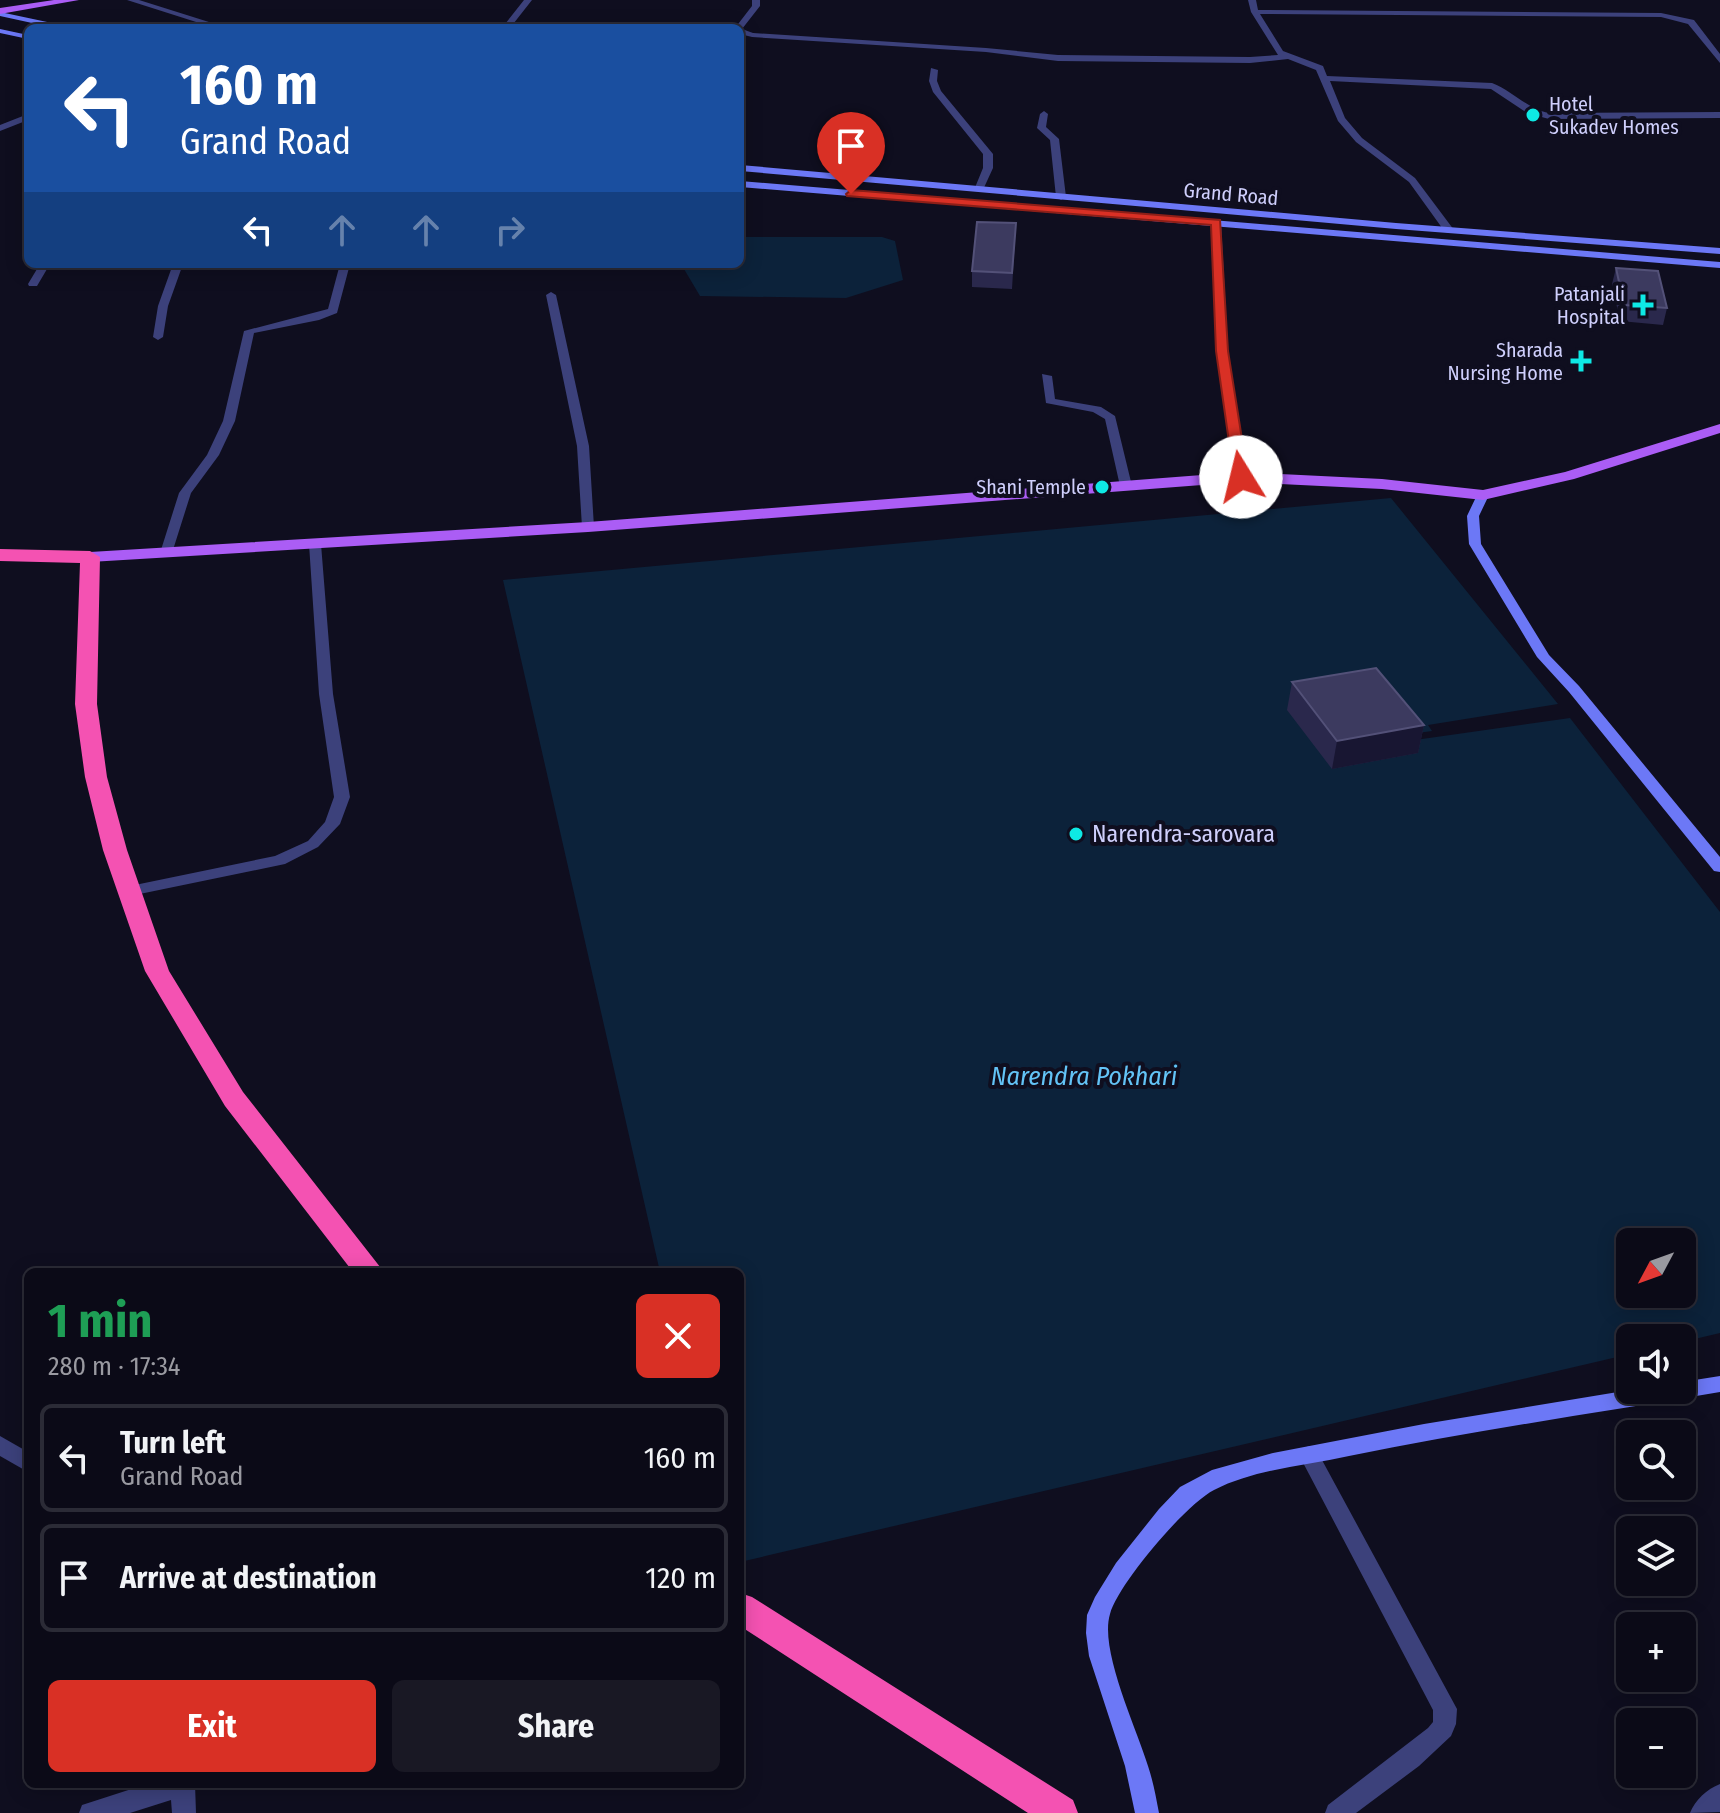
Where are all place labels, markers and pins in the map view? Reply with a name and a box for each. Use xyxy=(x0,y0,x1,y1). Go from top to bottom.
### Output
place label: Hotel Sukadev Homes xyxy=(1549,92,1679,139)
marker: Hotel Sukadev Homes xyxy=(1524,106,1542,124)
pin xyxy=(817,112,885,194)
place label: Patanjali Hospital xyxy=(1554,282,1625,329)
marker: Patanjali Hospital xyxy=(1632,294,1654,316)
place label: Sharada Nursing Home xyxy=(1448,338,1563,385)
marker: Sharada Nursing Home xyxy=(1570,350,1592,372)
place label: Shani Temple xyxy=(976,475,1086,499)
marker: Shani Temple xyxy=(1093,478,1111,496)
place label: Narendra-sarovara xyxy=(1092,820,1275,848)
marker: Narendra-sarovara xyxy=(1067,825,1085,843)

